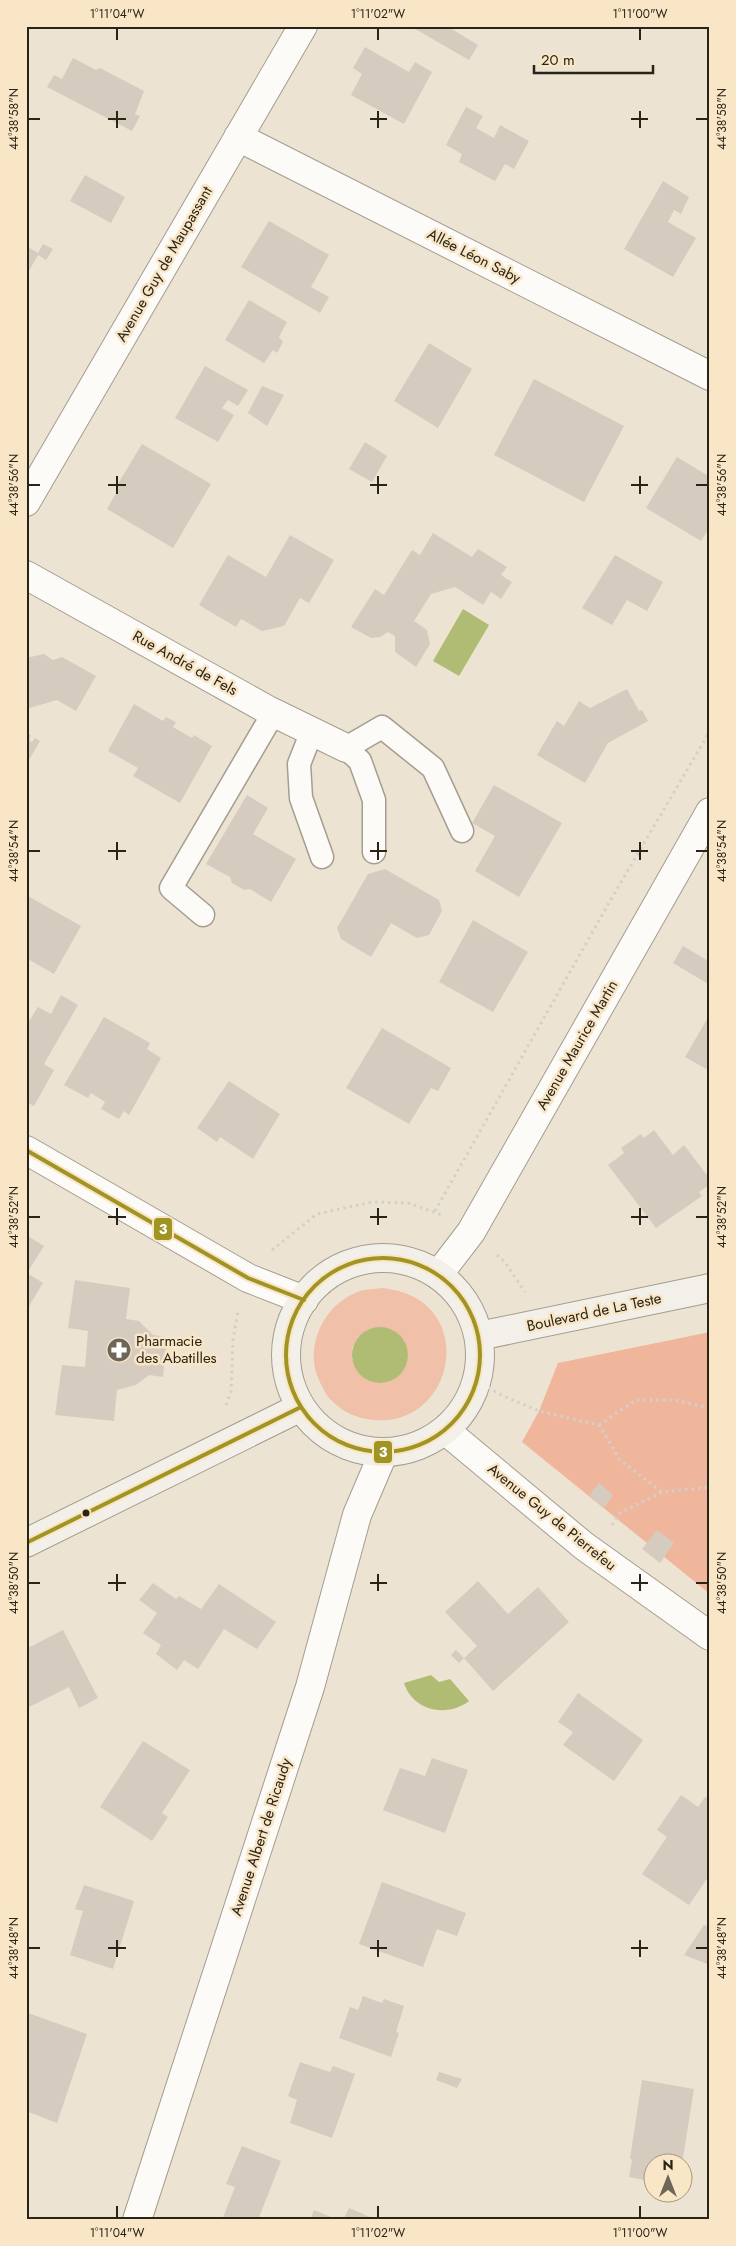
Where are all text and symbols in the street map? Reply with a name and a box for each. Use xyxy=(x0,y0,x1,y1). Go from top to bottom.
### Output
text: 1°11'04"W xyxy=(90,5,144,23)
text: 1°11'02"W xyxy=(351,5,405,23)
text: 1°11'00"W xyxy=(613,5,668,23)
scale bar xyxy=(534,42,652,74)
text: 20 m xyxy=(541,49,575,71)
text: 44°38'58"N xyxy=(5,88,23,150)
text: 44°38'58"N xyxy=(713,88,731,150)
street label: Avenue Guy de Maupassant xyxy=(110,182,218,346)
street label: Allée Léon Saby xyxy=(423,223,525,289)
text: 44°38'56"N xyxy=(5,454,23,516)
text: 44°38'56"N xyxy=(713,454,731,516)
street label: Rue André de Fels xyxy=(128,625,242,701)
text: 44°38'54"N xyxy=(5,820,23,882)
text: 44°38'54"N xyxy=(713,820,731,882)
street label: Avenue Maurice Martin xyxy=(531,976,623,1114)
text: 44°38'52"N xyxy=(5,1186,23,1248)
text: 44°38'52"N xyxy=(713,1186,731,1248)
line badge: 3 xyxy=(153,1217,173,1241)
text: 3 xyxy=(159,1219,168,1239)
street label: Boulevard de La Teste xyxy=(525,1287,664,1337)
place label: Pharmacie des Abatilles xyxy=(136,1330,217,1369)
pharmacy icon: Pharmacie des Abatilles xyxy=(106,1337,132,1363)
line badge: 3 xyxy=(373,1440,393,1464)
text: 3 xyxy=(379,1442,388,1462)
street label: Avenue Guy de Pierrefeu xyxy=(483,1458,621,1576)
unlabelled marker xyxy=(81,1508,91,1518)
text: 44°38'50"N xyxy=(5,1552,23,1614)
text: 44°38'50"N xyxy=(713,1552,731,1614)
street label: Avenue Albert de Ricaudy xyxy=(225,1755,297,1919)
text: 44°38'48"N xyxy=(5,1917,23,1979)
text: 44°38'48"N xyxy=(713,1917,731,1979)
north arrow xyxy=(644,2154,694,2204)
text: N xyxy=(662,2155,674,2175)
text: 1°11'04"W xyxy=(90,2224,144,2242)
text: 1°11'02"W xyxy=(351,2224,405,2242)
text: 1°11'00"W xyxy=(613,2224,668,2242)

